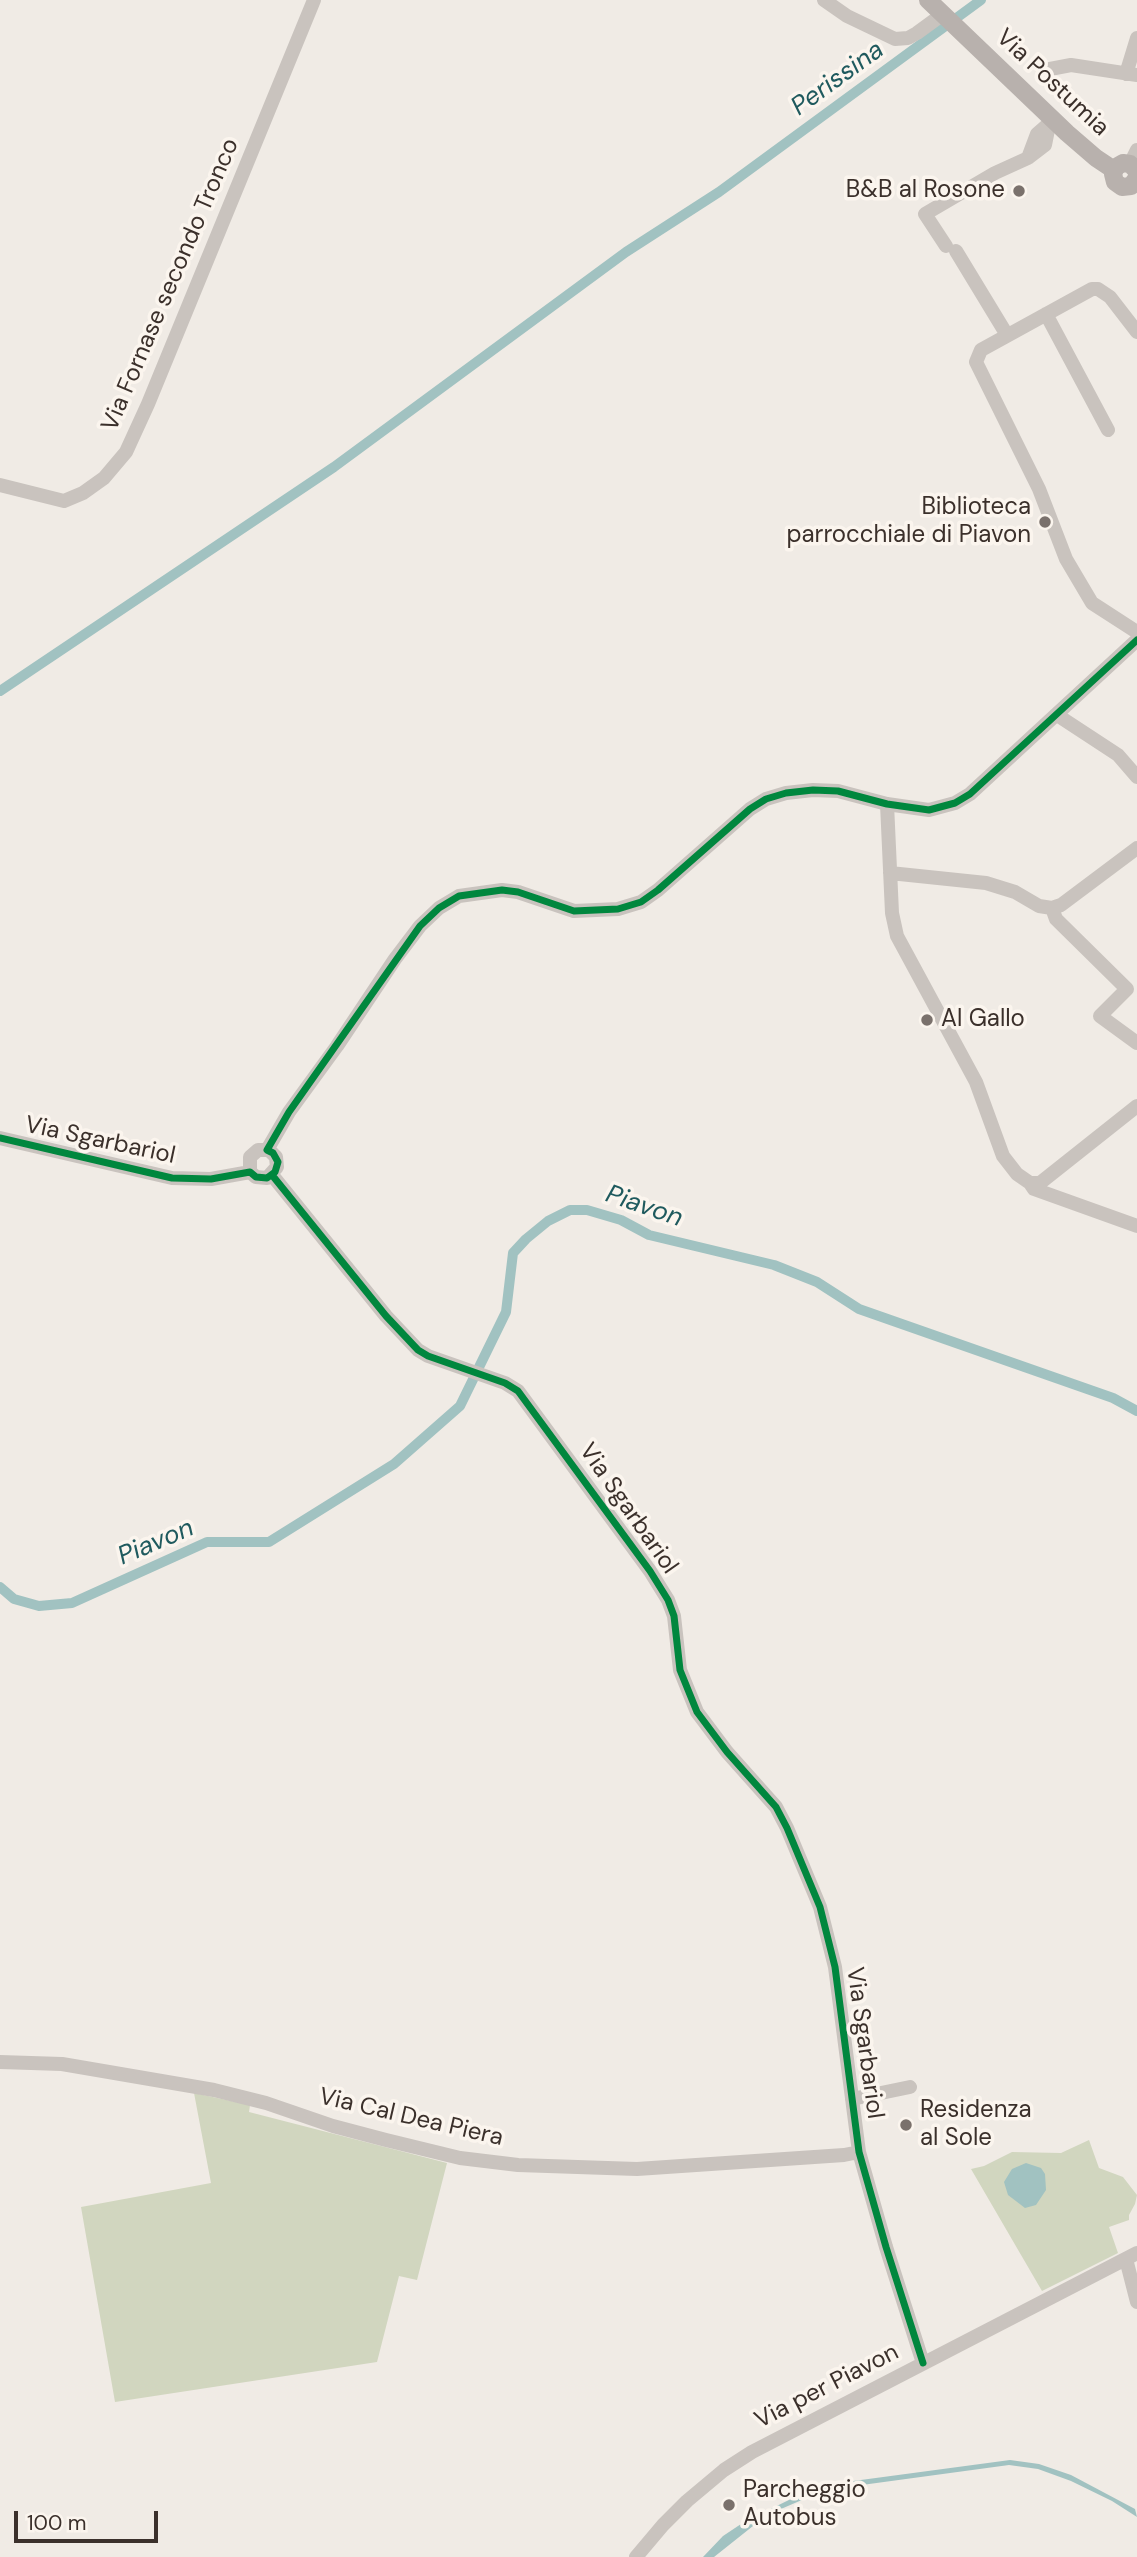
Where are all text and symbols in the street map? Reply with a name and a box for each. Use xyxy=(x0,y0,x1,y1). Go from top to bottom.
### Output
street label: Via Postumia xyxy=(990,24,1114,142)
water label: Perissina xyxy=(785,35,891,123)
street label: Via Fornase secondo Tronco xyxy=(96,134,246,436)
place label: B&B al Rosone xyxy=(846,177,1005,205)
marker: B&B al Rosone xyxy=(1011,183,1027,199)
place label: Biblioteca parrocchiale di Piavon xyxy=(786,494,1031,550)
marker: Biblioteca parrocchiale di Piavon xyxy=(1037,514,1053,530)
place label: Al Gallo xyxy=(941,1006,1025,1034)
marker: Al Gallo xyxy=(919,1012,935,1028)
street label: Via Sgarbariol xyxy=(22,1111,178,1171)
water label: Piavon xyxy=(601,1179,687,1235)
street label: Via Sgarbariol xyxy=(572,1438,684,1580)
water label: Piavon xyxy=(113,1513,199,1573)
street label: Via Sgarbariol xyxy=(839,1965,889,2121)
street label: Via Cal Dea Piera xyxy=(316,2083,506,2153)
place label: Residenza al Sole xyxy=(920,2097,1031,2153)
marker: Residenza al Sole xyxy=(898,2117,914,2133)
street label: Via per Piavon xyxy=(750,2338,904,2436)
place label: Parcheggio Autobus xyxy=(743,2477,866,2533)
marker: Parcheggio Autobus xyxy=(721,2497,737,2513)
scale bar xyxy=(18,2498,161,2542)
text: 100 m xyxy=(27,2509,87,2537)

